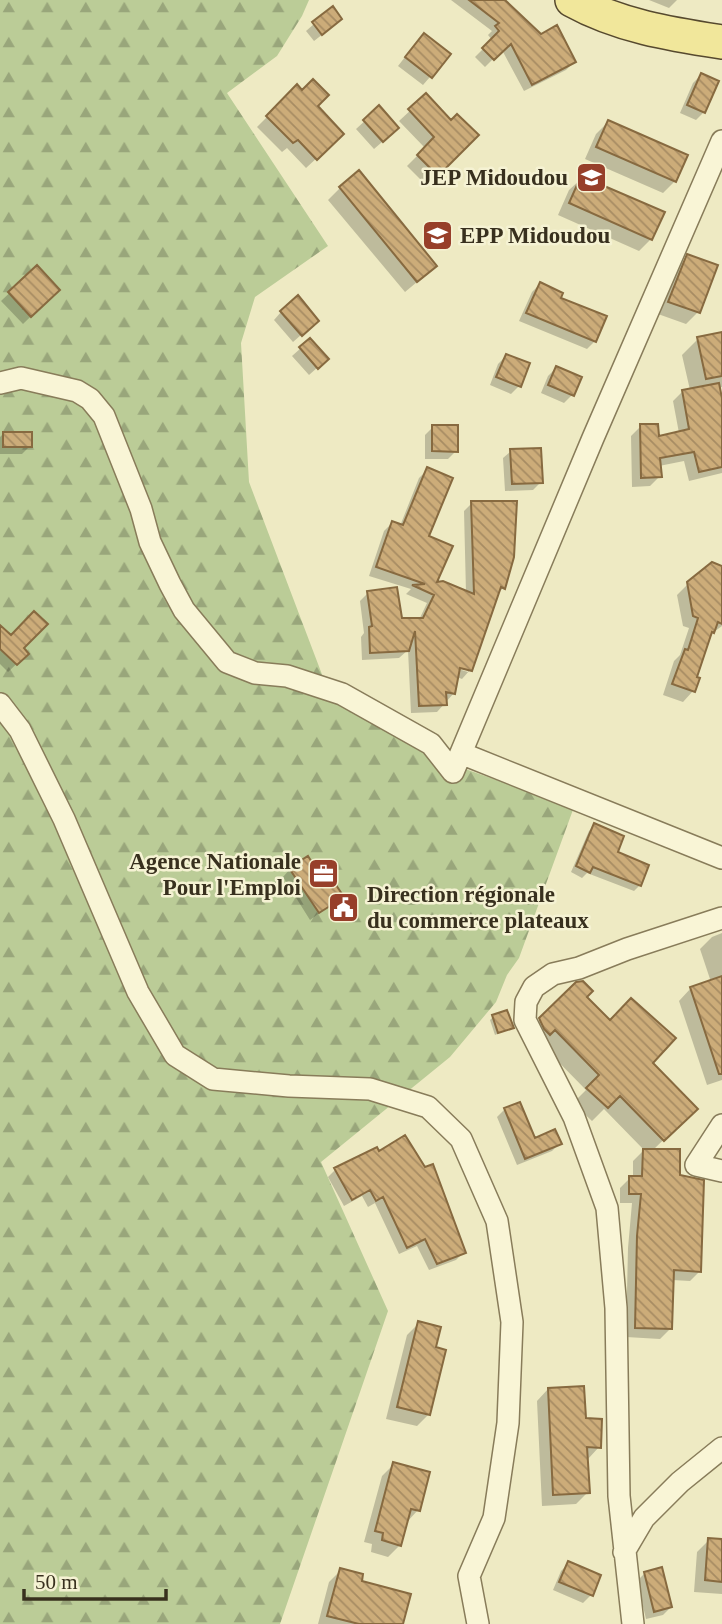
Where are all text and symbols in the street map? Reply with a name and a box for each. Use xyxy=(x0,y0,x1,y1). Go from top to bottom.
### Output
school or university icon: JEP Midoudou xyxy=(574,160,608,194)
place label: JEP Midoudou xyxy=(420,165,568,190)
school or university icon: EPP Midoudou xyxy=(420,218,454,252)
place label: EPP Midoudou xyxy=(460,223,610,248)
place label: Agence Nationale Pour l'Emploi xyxy=(129,849,302,900)
office icon: Agence Nationale Pour l'Emploi xyxy=(307,857,341,891)
place label: Direction régionale du commerce plateaux xyxy=(367,882,589,933)
public building icon: Direction régionale du commerce plateaux xyxy=(327,890,361,924)
scale bar xyxy=(24,1558,166,1602)
text: 50 m xyxy=(35,1570,78,1594)

